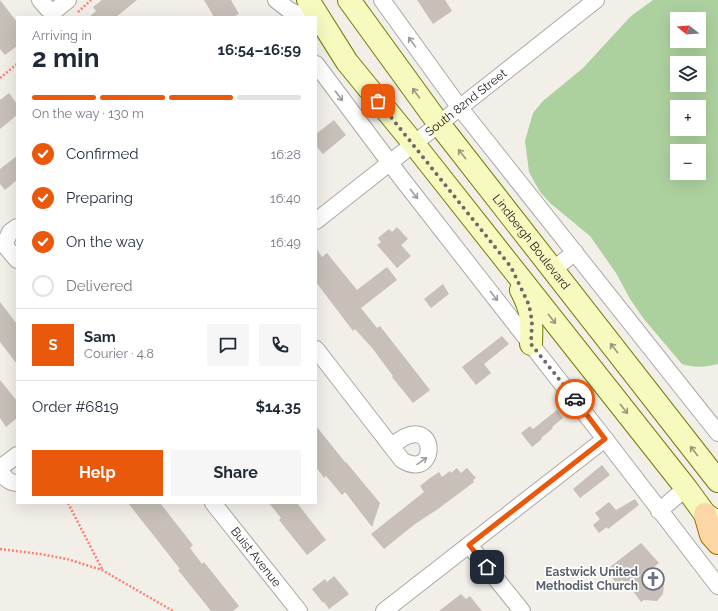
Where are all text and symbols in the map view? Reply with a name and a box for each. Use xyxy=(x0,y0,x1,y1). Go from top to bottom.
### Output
north arrow xyxy=(670,12,706,48)
map controls xyxy=(670,12,706,180)
text: Arriving in xyxy=(32,28,92,43)
one-way arrow xyxy=(408,37,416,48)
text: 16:54–16:59 xyxy=(217,41,301,59)
text: 2 min xyxy=(32,43,99,73)
button: layers xyxy=(670,56,706,92)
street label: South 82nd Street xyxy=(422,66,509,139)
pin xyxy=(361,84,395,118)
one-way arrow xyxy=(412,87,420,98)
one-way arrow xyxy=(335,90,344,101)
icon: bag xyxy=(367,90,389,112)
button: + xyxy=(670,100,706,136)
text: On the way · 130 m xyxy=(32,106,144,121)
icon: check xyxy=(32,143,54,165)
button: − xyxy=(670,144,706,180)
text: Confirmed xyxy=(66,145,139,163)
text: 16:28 xyxy=(271,147,301,162)
one-way arrow xyxy=(457,148,466,159)
icon: check xyxy=(32,187,54,209)
text: Preparing xyxy=(66,189,133,207)
one-way arrow xyxy=(409,189,418,200)
text: 16:40 xyxy=(270,191,301,206)
street label: Lindbergh Boulevard xyxy=(490,192,573,292)
icon: check xyxy=(32,231,54,253)
text: On the way xyxy=(66,233,144,251)
text: 16:49 xyxy=(270,235,301,250)
text: Delivered xyxy=(66,277,133,295)
one-way arrow xyxy=(490,291,498,302)
one-way arrow xyxy=(548,314,557,325)
button: chat xyxy=(207,324,249,366)
button: phone xyxy=(259,324,301,366)
text: Sam xyxy=(84,328,116,346)
text: S xyxy=(48,336,58,354)
one-way arrow xyxy=(610,343,618,354)
text: Courier · 4.8 xyxy=(84,346,154,361)
courier xyxy=(555,379,595,419)
icon: car xyxy=(564,388,586,410)
text: Order #6819 xyxy=(32,398,119,416)
text: $14.35 xyxy=(255,398,301,416)
one-way arrow xyxy=(619,404,628,415)
one-way arrow xyxy=(690,445,698,456)
button: Help xyxy=(32,450,163,496)
button: Share xyxy=(171,450,301,496)
one-way arrow xyxy=(416,457,427,465)
street label: Buist Avenue xyxy=(228,524,284,590)
pin xyxy=(470,550,504,584)
icon: home xyxy=(476,556,498,578)
place label: Eastwick United Methodist Church xyxy=(536,565,638,593)
church icon: Eastwick United Methodist Church xyxy=(640,566,666,592)

